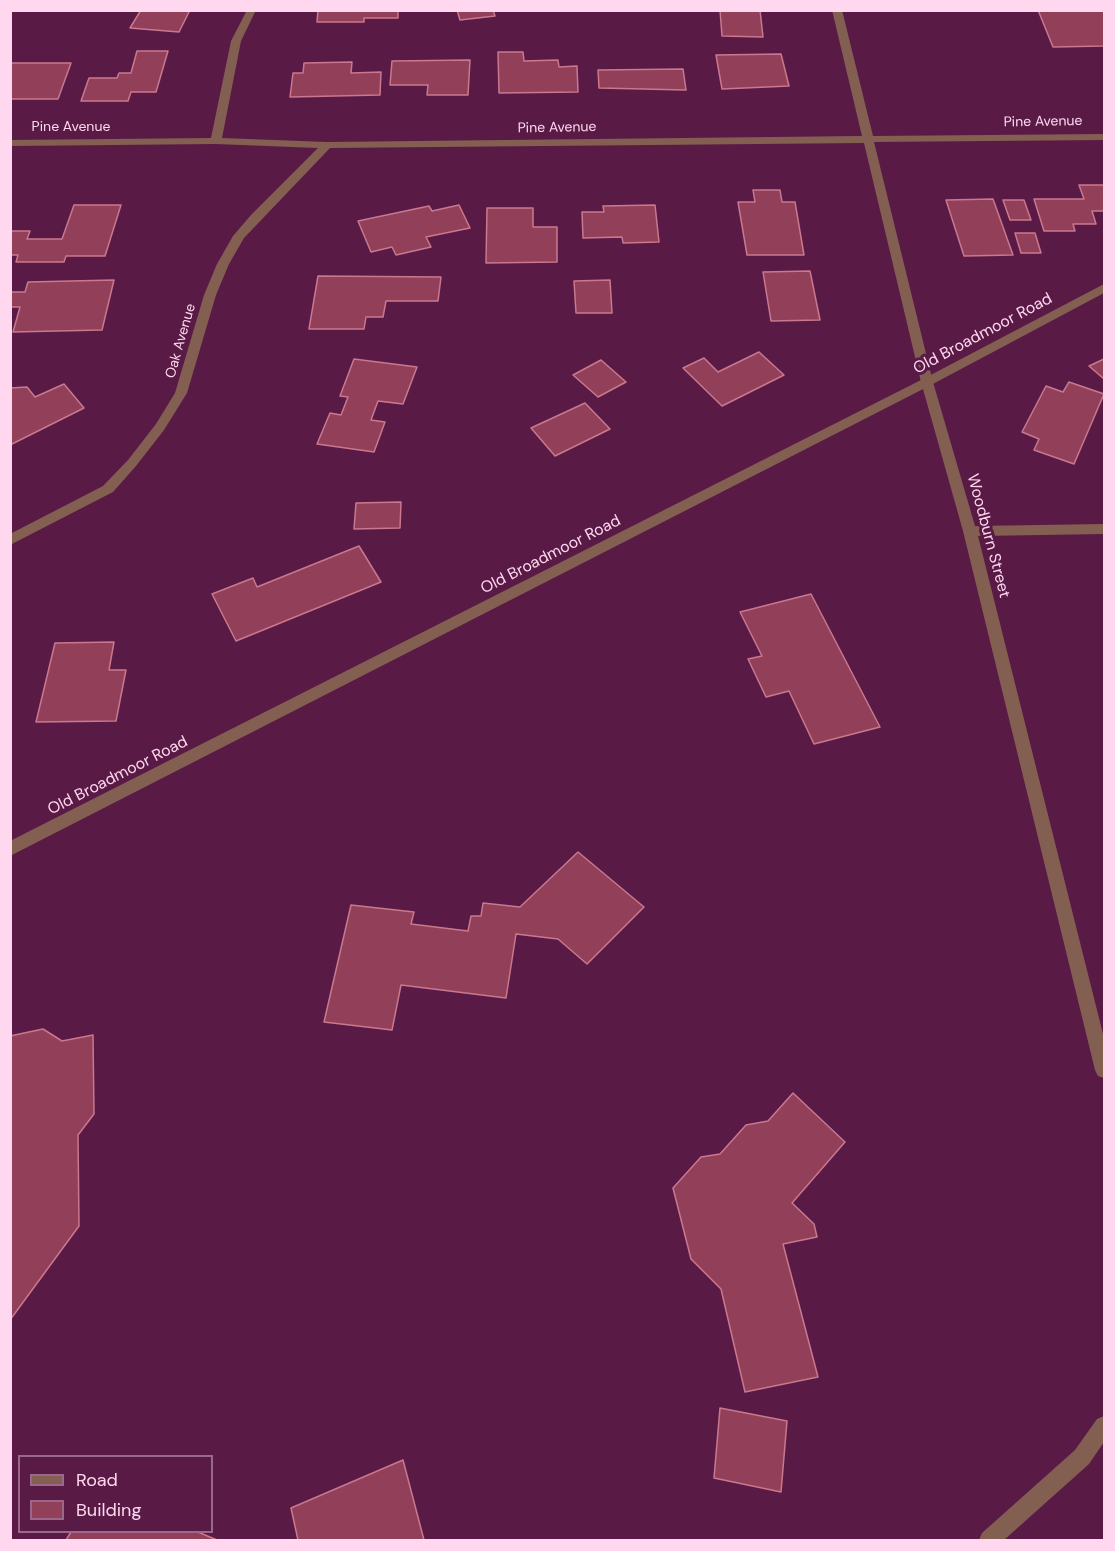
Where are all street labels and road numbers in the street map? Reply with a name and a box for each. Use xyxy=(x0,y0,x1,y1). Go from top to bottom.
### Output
street label: Pine Avenue xyxy=(1003,113,1083,131)
street label: Pine Avenue xyxy=(32,119,110,135)
street label: Pine Avenue xyxy=(517,119,597,137)
street label: Old Broadmoor Road xyxy=(910,289,1056,379)
street label: Oak Avenue xyxy=(162,302,200,380)
street label: Woodburn Street xyxy=(962,472,1014,600)
street label: Old Broadmoor Road xyxy=(478,511,624,599)
street label: Old Broadmoor Road xyxy=(45,732,191,820)

